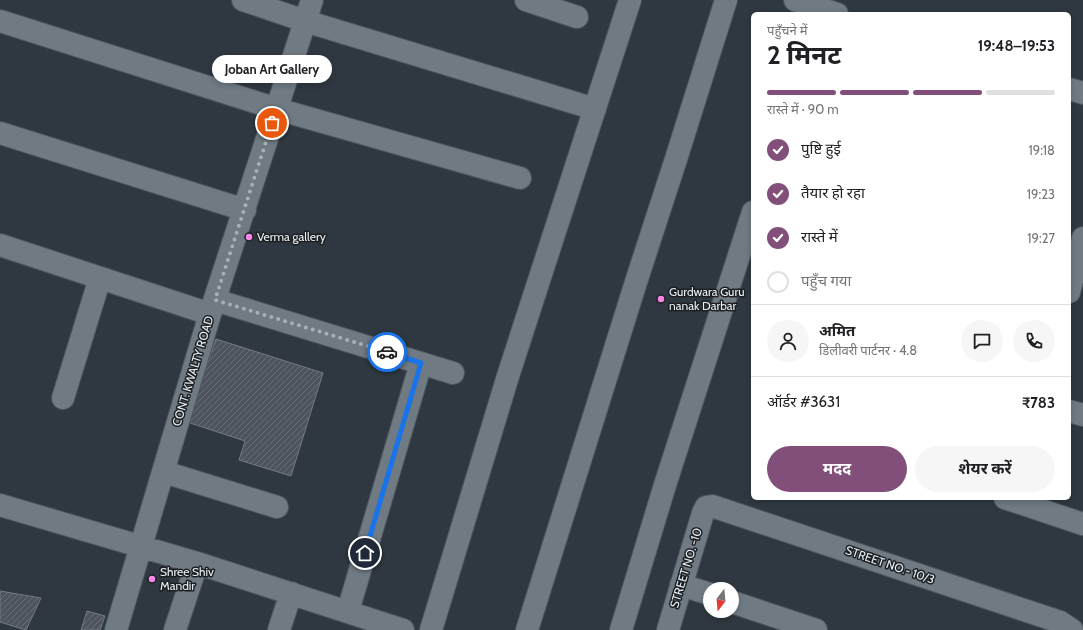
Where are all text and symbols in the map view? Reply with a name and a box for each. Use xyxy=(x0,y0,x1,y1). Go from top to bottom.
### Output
text: पहुँचने में xyxy=(767,22,807,38)
text: 19:48–19:53 xyxy=(978,37,1055,55)
text: 2 मिनट xyxy=(767,39,841,71)
callout: Joban Art Gallery xyxy=(212,55,332,83)
text: Joban Art Gallery xyxy=(225,61,319,77)
text: रास्ते में · 90 m xyxy=(767,101,839,117)
pin xyxy=(255,106,289,140)
icon: bag xyxy=(261,112,283,134)
icon: check xyxy=(767,139,789,161)
text: पुष्टि हुई xyxy=(801,140,841,158)
text: 19:18 xyxy=(1029,142,1055,158)
icon: check xyxy=(767,183,789,205)
text: तैयार हो रहा xyxy=(801,184,865,202)
text: 19:23 xyxy=(1027,186,1055,202)
icon: check xyxy=(767,227,789,249)
text: रास्ते में xyxy=(801,228,838,246)
place label: Verma gallery xyxy=(257,229,326,244)
text: 19:27 xyxy=(1027,230,1055,246)
marker: Verma gallery xyxy=(244,232,254,242)
text: पहुँच गया xyxy=(801,272,851,290)
place label: Gurdwara Guru nanak Darbar xyxy=(669,284,745,313)
marker: Gurdwara Guru nanak Darbar xyxy=(656,294,666,304)
street label: CONT. KWALTY ROAD xyxy=(169,314,217,428)
button: person xyxy=(767,320,809,362)
button: chat xyxy=(961,320,1003,362)
button: phone xyxy=(1013,320,1055,362)
text: अमित xyxy=(819,322,855,340)
courier xyxy=(367,332,407,372)
icon: car xyxy=(376,341,398,363)
text: डिलीवरी पार्टनर · 4.8 xyxy=(819,342,917,358)
text: ऑर्डर #3631 xyxy=(767,393,840,411)
text: ₹783 xyxy=(1022,394,1055,412)
button: मदद xyxy=(767,446,907,492)
button: शेयर करें xyxy=(915,446,1055,492)
street label: STREET NO. -10 xyxy=(666,526,705,610)
pin xyxy=(348,536,382,570)
icon: home xyxy=(354,542,376,564)
street label: STREET NO.- 10/3 xyxy=(844,542,937,587)
place label: Shree Shiv Mandir xyxy=(160,564,214,593)
marker: Shree Shiv Mandir xyxy=(147,574,157,584)
north arrow xyxy=(703,582,739,618)
map controls xyxy=(703,582,739,618)

